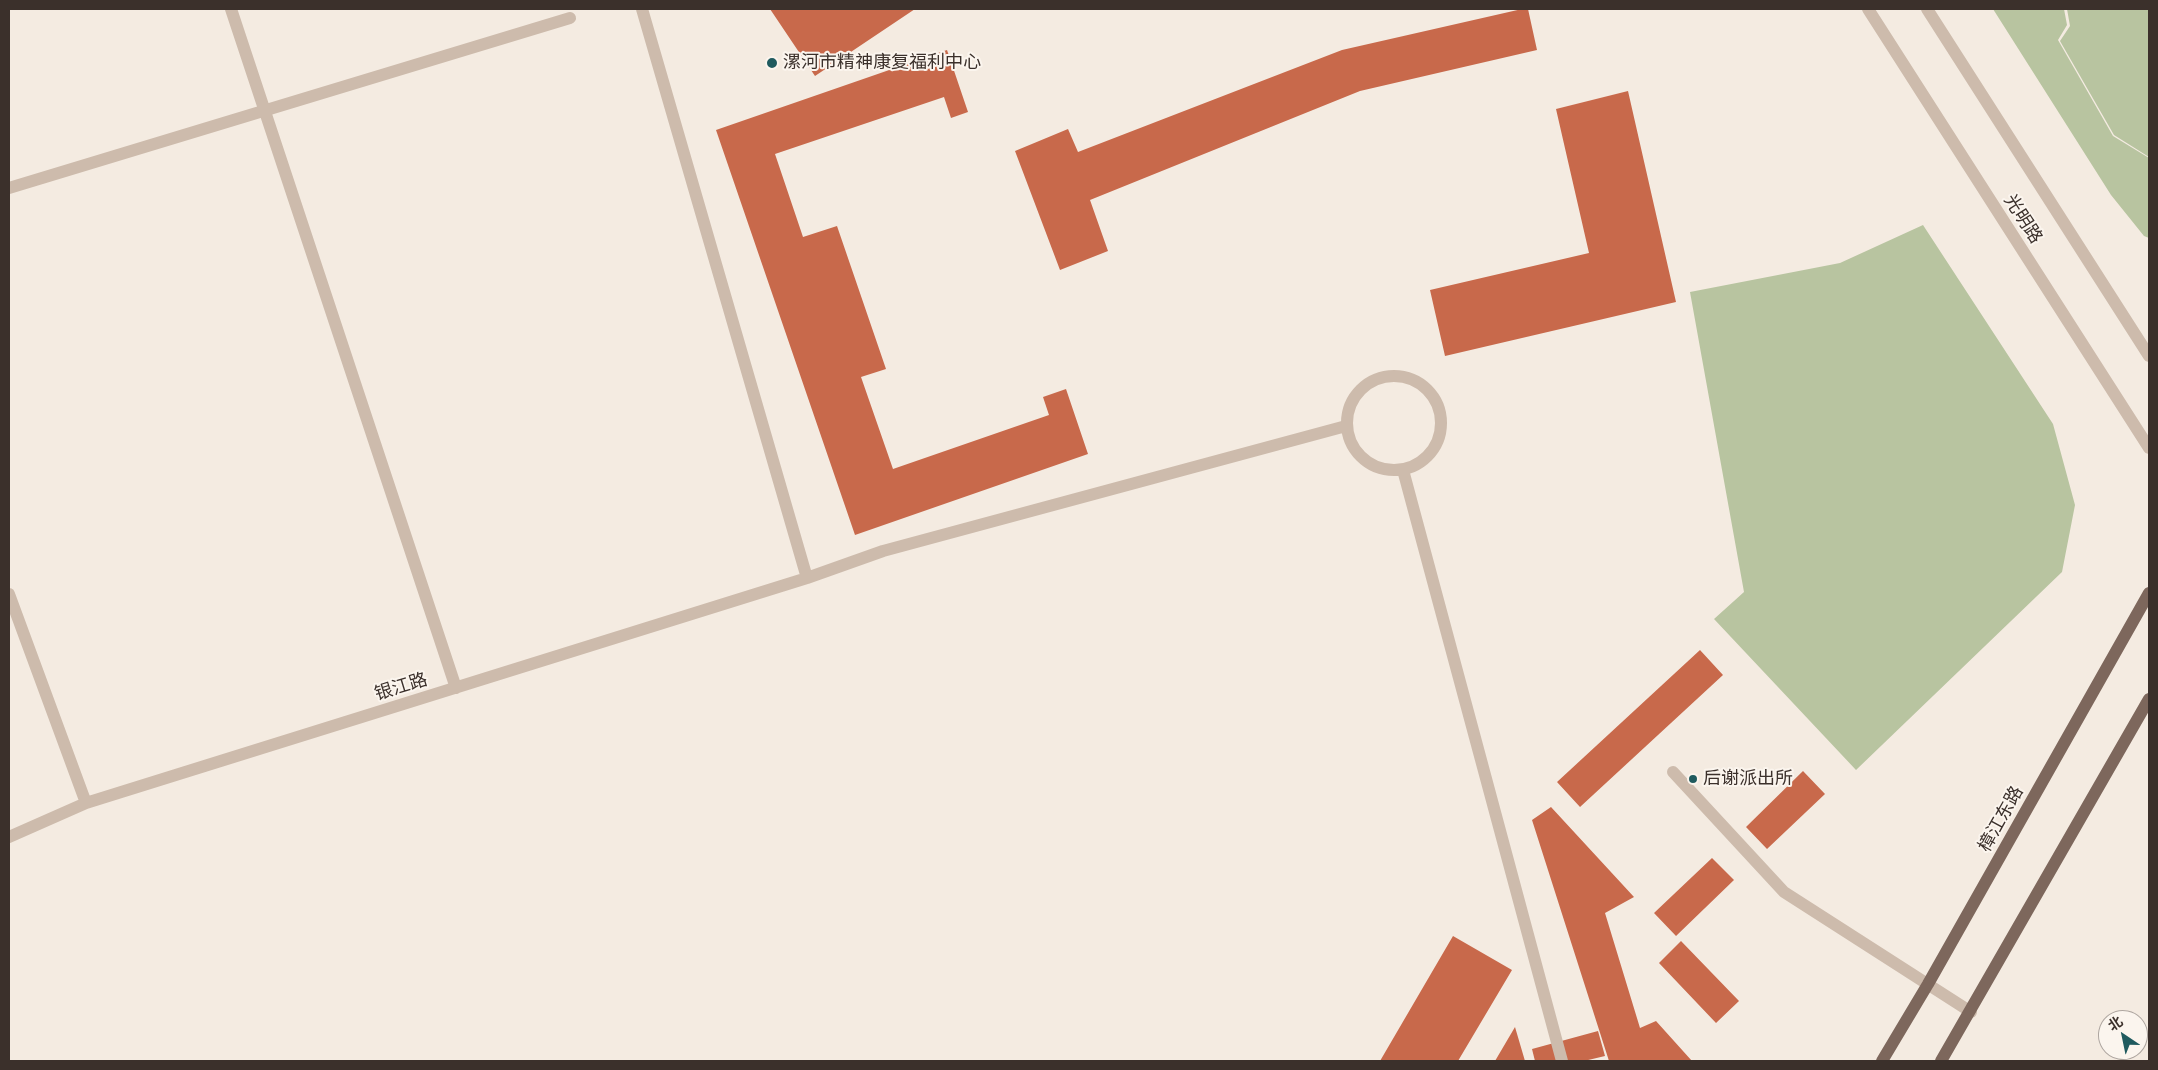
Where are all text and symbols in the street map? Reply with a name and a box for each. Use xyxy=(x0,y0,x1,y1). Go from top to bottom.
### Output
place label: 漯河市精神康复福利中心 xyxy=(783,52,981,74)
marker: 漯河市精神康复福利中心 xyxy=(765,56,779,70)
street label: 光明路 xyxy=(1999,190,2047,248)
street label: 银江路 xyxy=(372,669,430,705)
place label: 后谢派出所 xyxy=(1703,768,1793,790)
marker: 后谢派出所 xyxy=(1687,773,1699,785)
street label: 樟江东路 xyxy=(1974,782,2028,856)
north arrow xyxy=(2098,1010,2148,1060)
text: 北 xyxy=(2104,1012,2126,1035)

